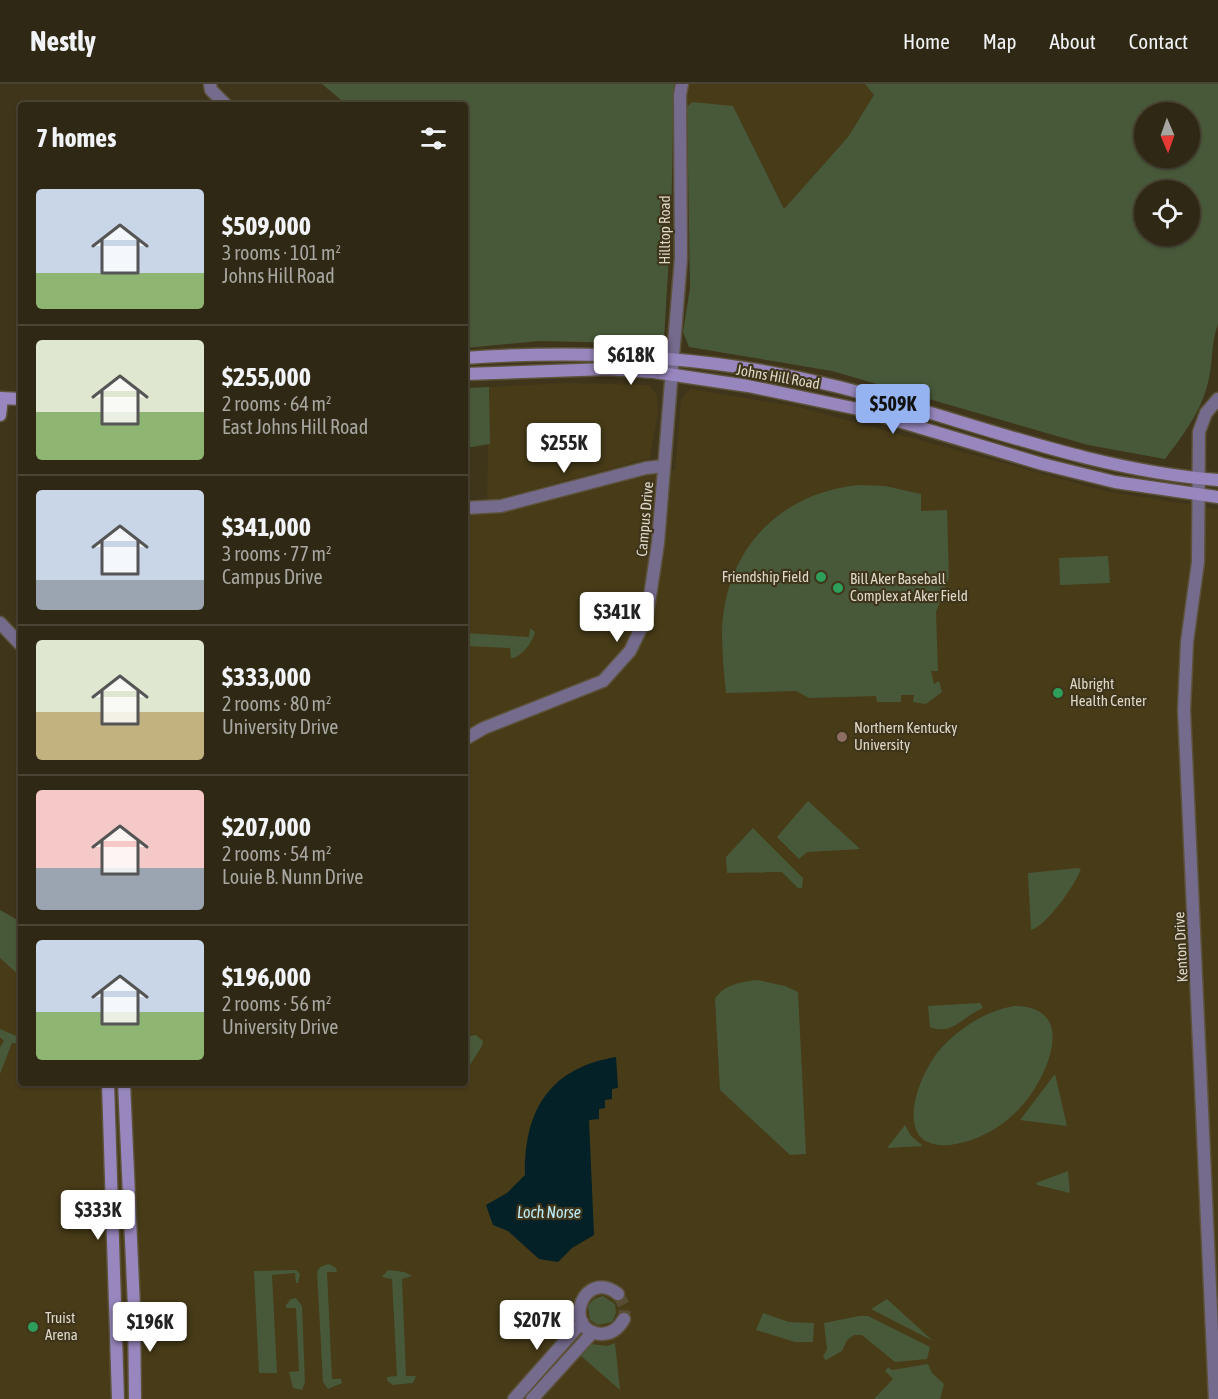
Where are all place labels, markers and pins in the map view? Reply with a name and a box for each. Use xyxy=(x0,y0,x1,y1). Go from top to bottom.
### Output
pin: $618K xyxy=(589,335,673,386)
pin: $509K xyxy=(851,384,935,435)
pin: $255K xyxy=(522,423,606,474)
place label: Friendship Field xyxy=(722,568,809,585)
marker: Friendship Field xyxy=(814,570,828,584)
place label: Bill Aker Baseball Complex at Aker Field xyxy=(850,570,968,604)
marker: Bill Aker Baseball Complex at Aker Field xyxy=(831,581,845,595)
pin: $341K xyxy=(575,592,659,643)
place label: Albright Health Center xyxy=(1070,675,1147,709)
marker: Albright Health Center xyxy=(1051,686,1065,700)
place label: Northern Kentucky University xyxy=(854,719,957,753)
marker: Northern Kentucky University xyxy=(835,730,849,744)
pin: $333K xyxy=(56,1190,140,1241)
pin: $207K xyxy=(495,1300,579,1351)
pin: $196K xyxy=(108,1302,192,1353)
place label: Truist Arena xyxy=(45,1309,78,1343)
marker: Truist Arena xyxy=(26,1320,40,1334)

